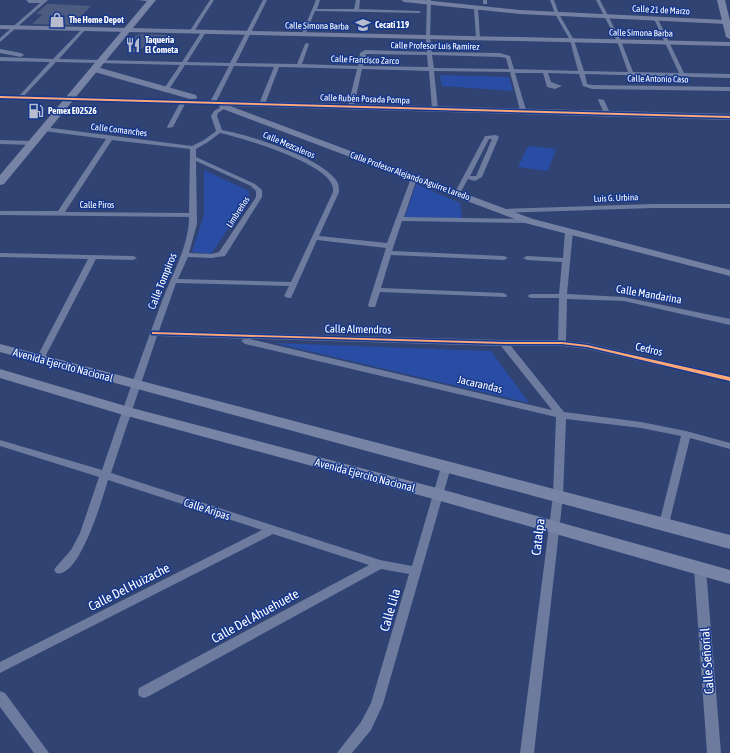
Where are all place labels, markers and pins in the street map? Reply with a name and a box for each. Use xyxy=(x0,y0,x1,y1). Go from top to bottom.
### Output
shop icon: The Home Depot xyxy=(48,11,66,29)
place label: The Home Depot xyxy=(69,15,124,25)
school or university icon: Cecati 119 xyxy=(354,16,372,34)
place label: Cecati 119 xyxy=(375,20,409,30)
place label: Taqueria El Cometa xyxy=(145,35,178,55)
restaurant icon: Taqueria El Cometa xyxy=(124,36,142,54)
fuel station icon: Pemex E02526 xyxy=(27,102,45,120)
place label: Pemex E02526 xyxy=(48,106,97,116)

